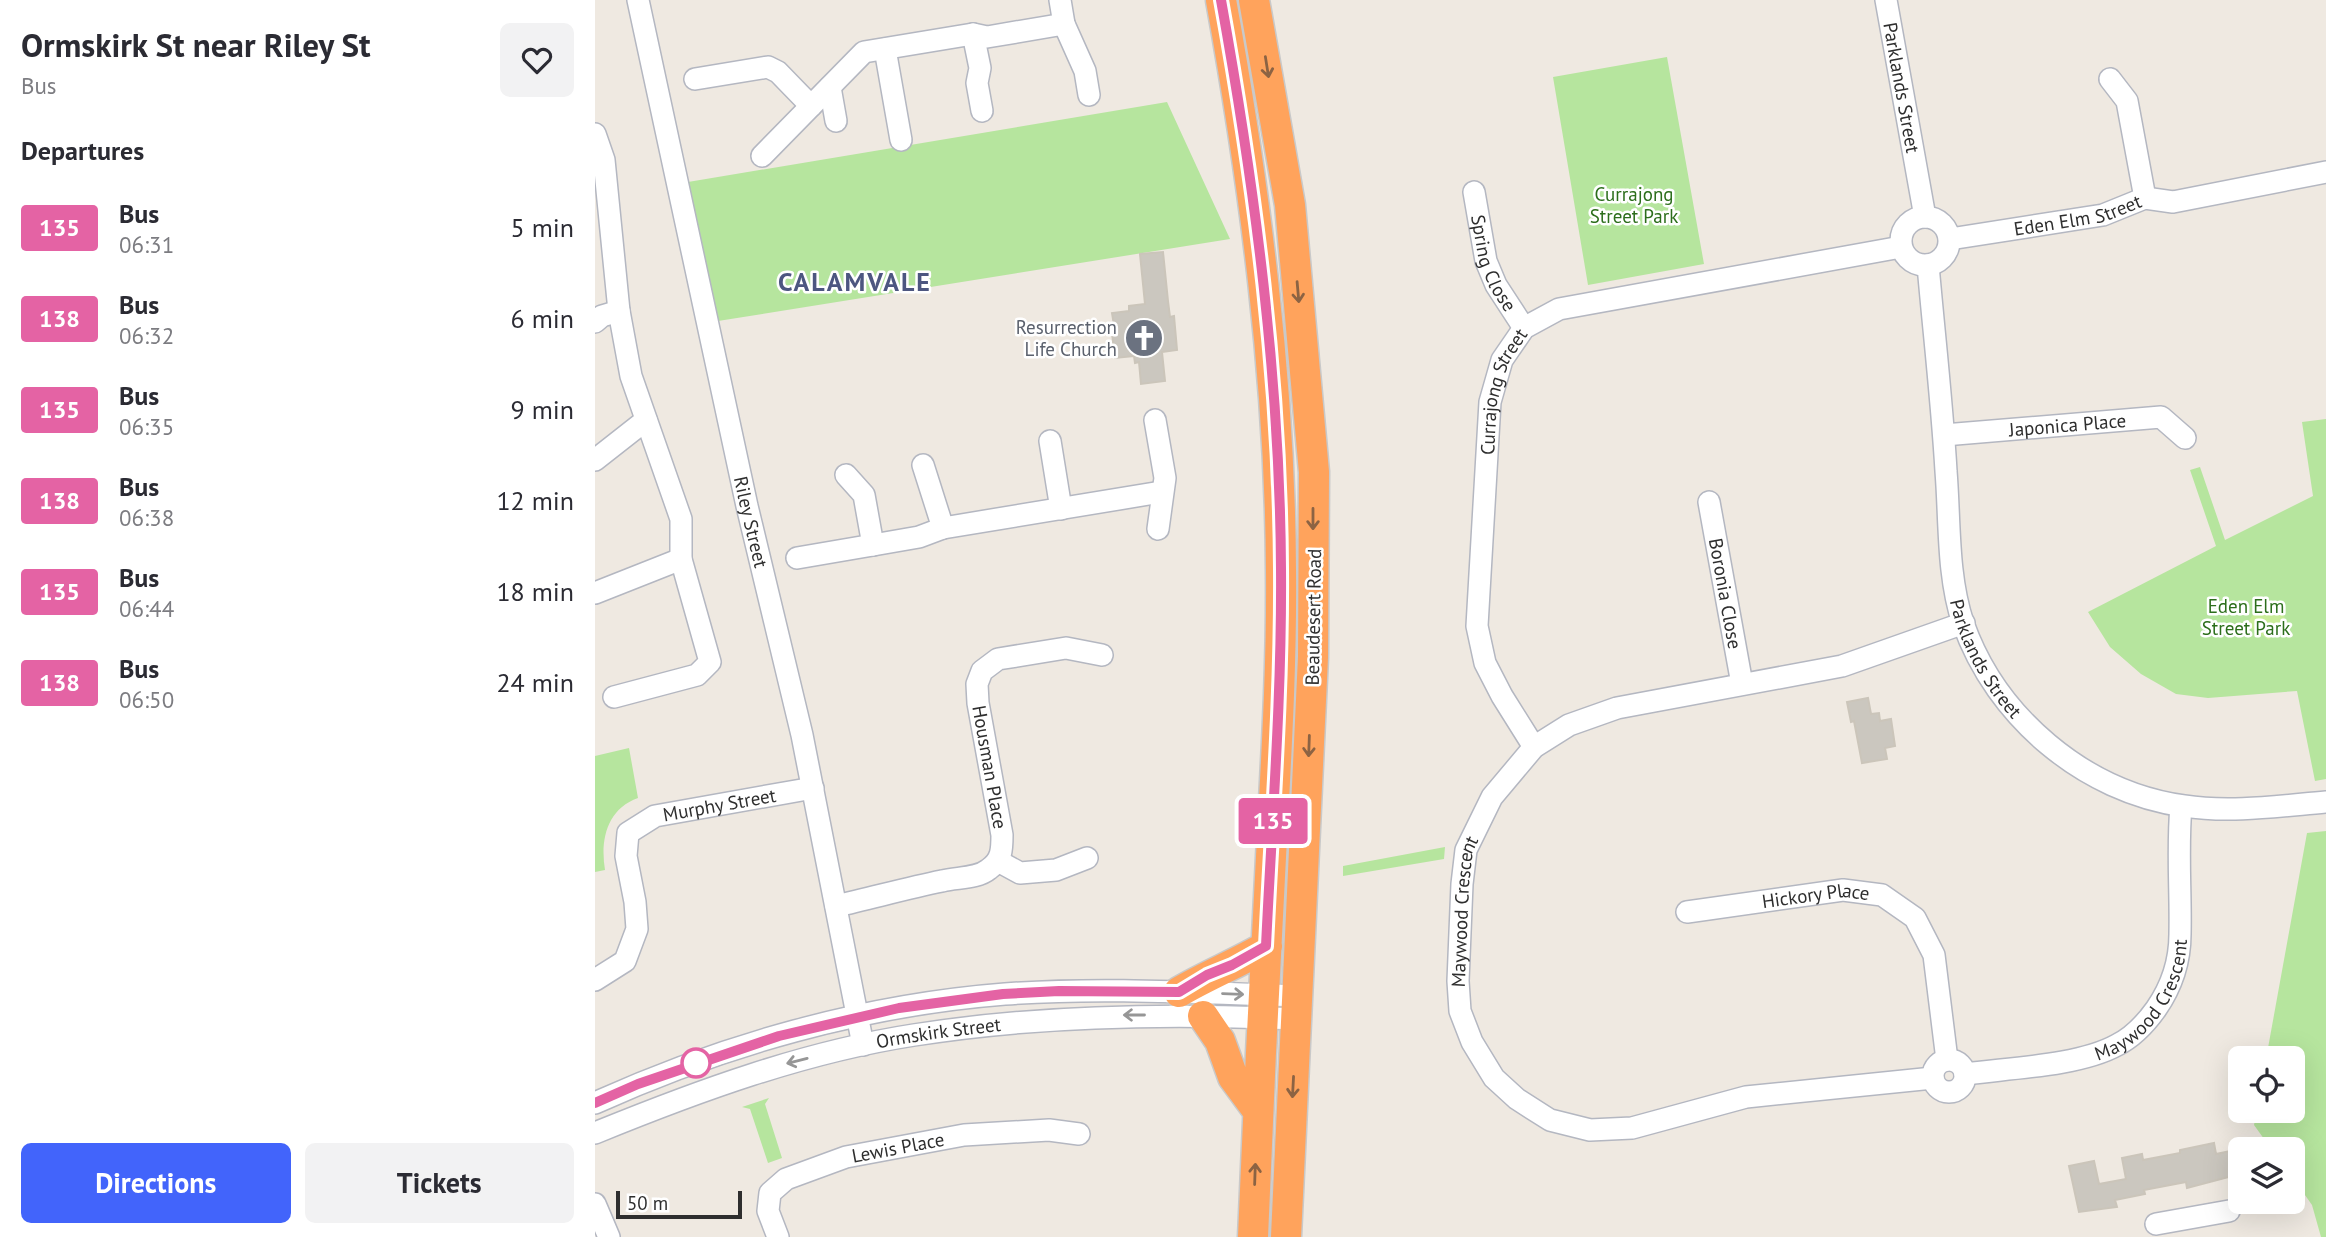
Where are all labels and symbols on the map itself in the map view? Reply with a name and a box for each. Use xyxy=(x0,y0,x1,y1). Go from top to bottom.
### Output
street label: Parklands Street xyxy=(1878,20,1925,155)
one-way arrow xyxy=(1261,55,1274,78)
park label: Currajong Street Park xyxy=(1590,182,1678,228)
street label: Eden Elm Street xyxy=(2012,189,2145,241)
street label: Spring Close xyxy=(1466,213,1522,316)
district label: CALAMVALE xyxy=(778,265,932,298)
one-way arrow xyxy=(1292,280,1305,303)
place label: Resurrection Life Church xyxy=(1016,315,1117,361)
church icon: Resurrection Life Church xyxy=(1123,317,1165,359)
street label: Currajong Street xyxy=(1475,323,1533,456)
street label: Japonica Place xyxy=(2007,408,2127,442)
street label: Riley Street xyxy=(729,474,773,571)
one-way arrow xyxy=(1306,507,1320,530)
street label: Boronia Close xyxy=(1704,536,1747,651)
street label: Beaudesert Road xyxy=(1300,548,1326,686)
park label: Eden Elm Street Park xyxy=(2202,594,2290,640)
street label: Parklands Street xyxy=(1945,597,2027,723)
street label: Housman Place xyxy=(967,703,1013,831)
one-way arrow xyxy=(1303,735,1316,758)
street label: Murphy Street xyxy=(661,783,778,826)
line badge: 135 xyxy=(1233,798,1313,844)
street label: Maywood Crescent xyxy=(1446,831,1483,988)
street label: Hickory Place xyxy=(1760,878,1871,913)
street label: Maywood Crescent xyxy=(2091,938,2192,1066)
one-way arrow xyxy=(1221,987,1244,1000)
one-way arrow xyxy=(1123,1008,1146,1022)
street label: Ormskirk Street xyxy=(874,1012,1002,1053)
unlabelled marker xyxy=(681,1048,711,1078)
one-way arrow xyxy=(786,1055,809,1068)
one-way arrow xyxy=(1286,1075,1299,1098)
street label: Lewis Place xyxy=(850,1127,946,1168)
one-way arrow xyxy=(1249,1163,1262,1186)
scale bar xyxy=(616,1188,742,1220)

